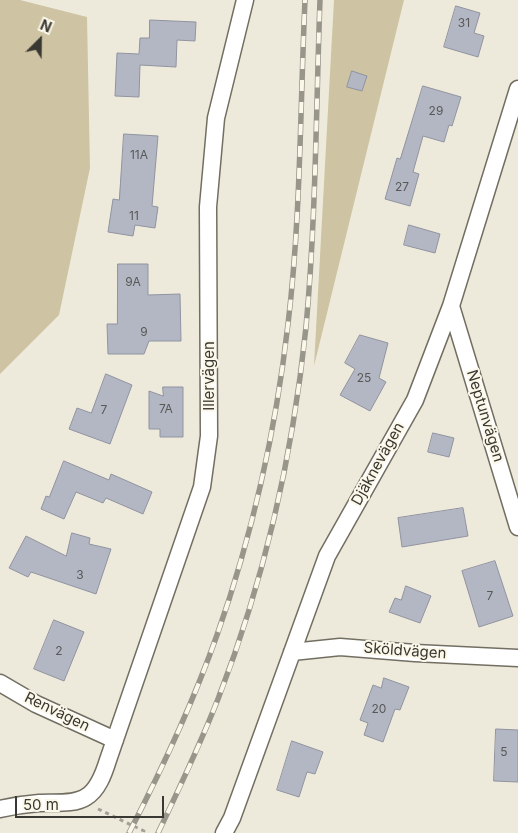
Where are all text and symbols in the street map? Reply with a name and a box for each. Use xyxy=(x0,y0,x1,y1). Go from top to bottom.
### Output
north arrow xyxy=(15,15,65,65)
text: N xyxy=(38,16,54,36)
house number: 31 xyxy=(458,16,470,30)
house number: 29 xyxy=(429,104,443,118)
house number: 11A xyxy=(130,148,148,162)
house number: 27 xyxy=(395,180,409,194)
house number: 11 xyxy=(129,209,139,223)
house number: 9A xyxy=(125,275,141,289)
house number: 9 xyxy=(140,325,148,339)
street label: Illervägen xyxy=(200,341,218,411)
street label: Neptunvägen xyxy=(462,368,508,464)
house number: 25 xyxy=(357,371,371,385)
house number: 7A xyxy=(159,402,173,416)
house number: 7 xyxy=(101,403,107,417)
street label: Djäknevägen xyxy=(348,419,408,509)
house number: 3 xyxy=(76,568,84,582)
house number: 7 xyxy=(487,589,493,603)
street label: Sköldvägen xyxy=(363,639,447,663)
house number: 2 xyxy=(55,644,63,658)
street label: Renvägen xyxy=(21,688,93,736)
house number: 20 xyxy=(372,702,386,716)
house number: 5 xyxy=(500,745,508,759)
scale bar xyxy=(18,786,166,818)
text: 50 m xyxy=(23,795,59,814)

